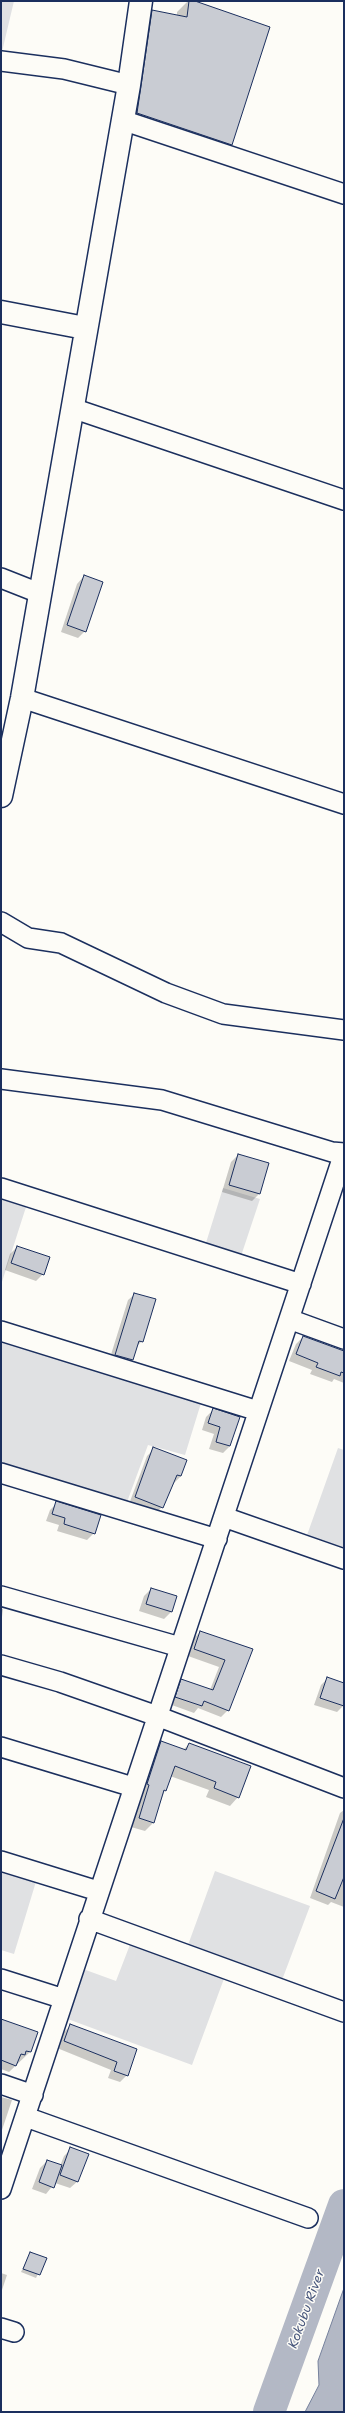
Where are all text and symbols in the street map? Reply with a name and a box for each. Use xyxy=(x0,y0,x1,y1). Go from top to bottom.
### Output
water label: Kokubu River xyxy=(285,2267,329,2351)

